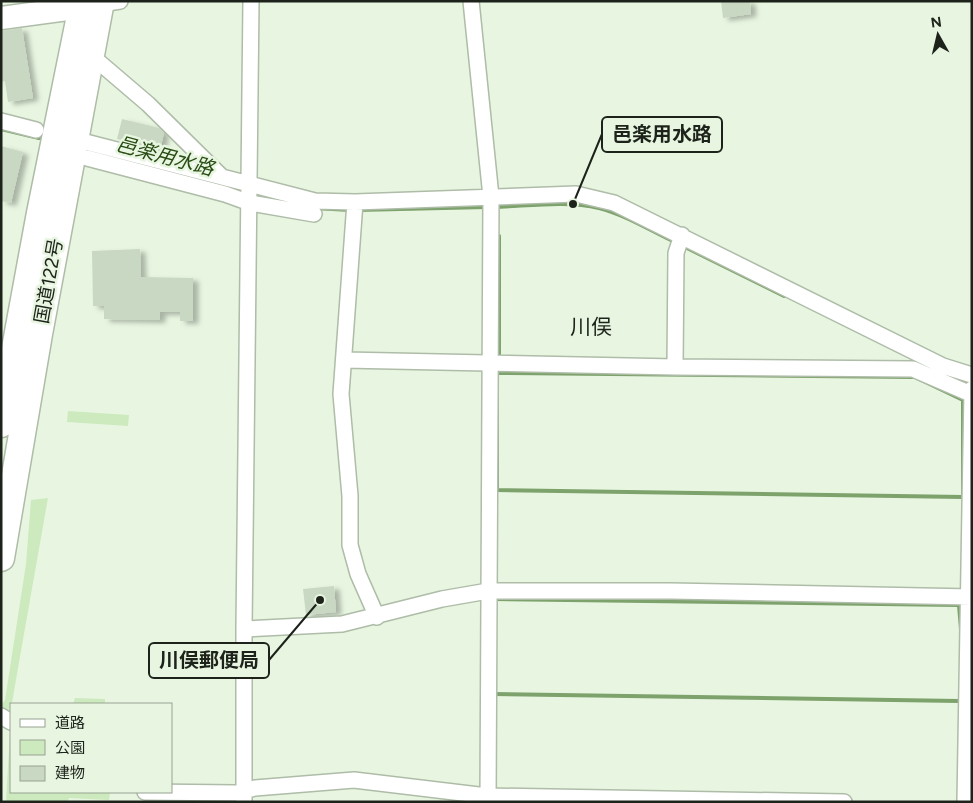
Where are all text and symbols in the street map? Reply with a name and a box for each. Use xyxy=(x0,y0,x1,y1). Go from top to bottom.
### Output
north arrow xyxy=(913,10,963,60)
text: N xyxy=(930,13,943,32)
callout: 邑楽用水路 xyxy=(602,117,722,152)
text: 邑楽用水路 xyxy=(612,122,712,146)
water label: 邑楽用水路 xyxy=(114,131,218,181)
street label: 国道122号 xyxy=(30,237,67,325)
district label: 川俣 xyxy=(570,314,612,339)
callout: 川俣郵便局 xyxy=(149,643,269,678)
text: 川俣郵便局 xyxy=(159,648,259,672)
legend xyxy=(10,703,172,793)
text: 道路 xyxy=(55,714,85,732)
text: 公園 xyxy=(55,739,85,757)
text: 建物 xyxy=(55,764,85,782)

